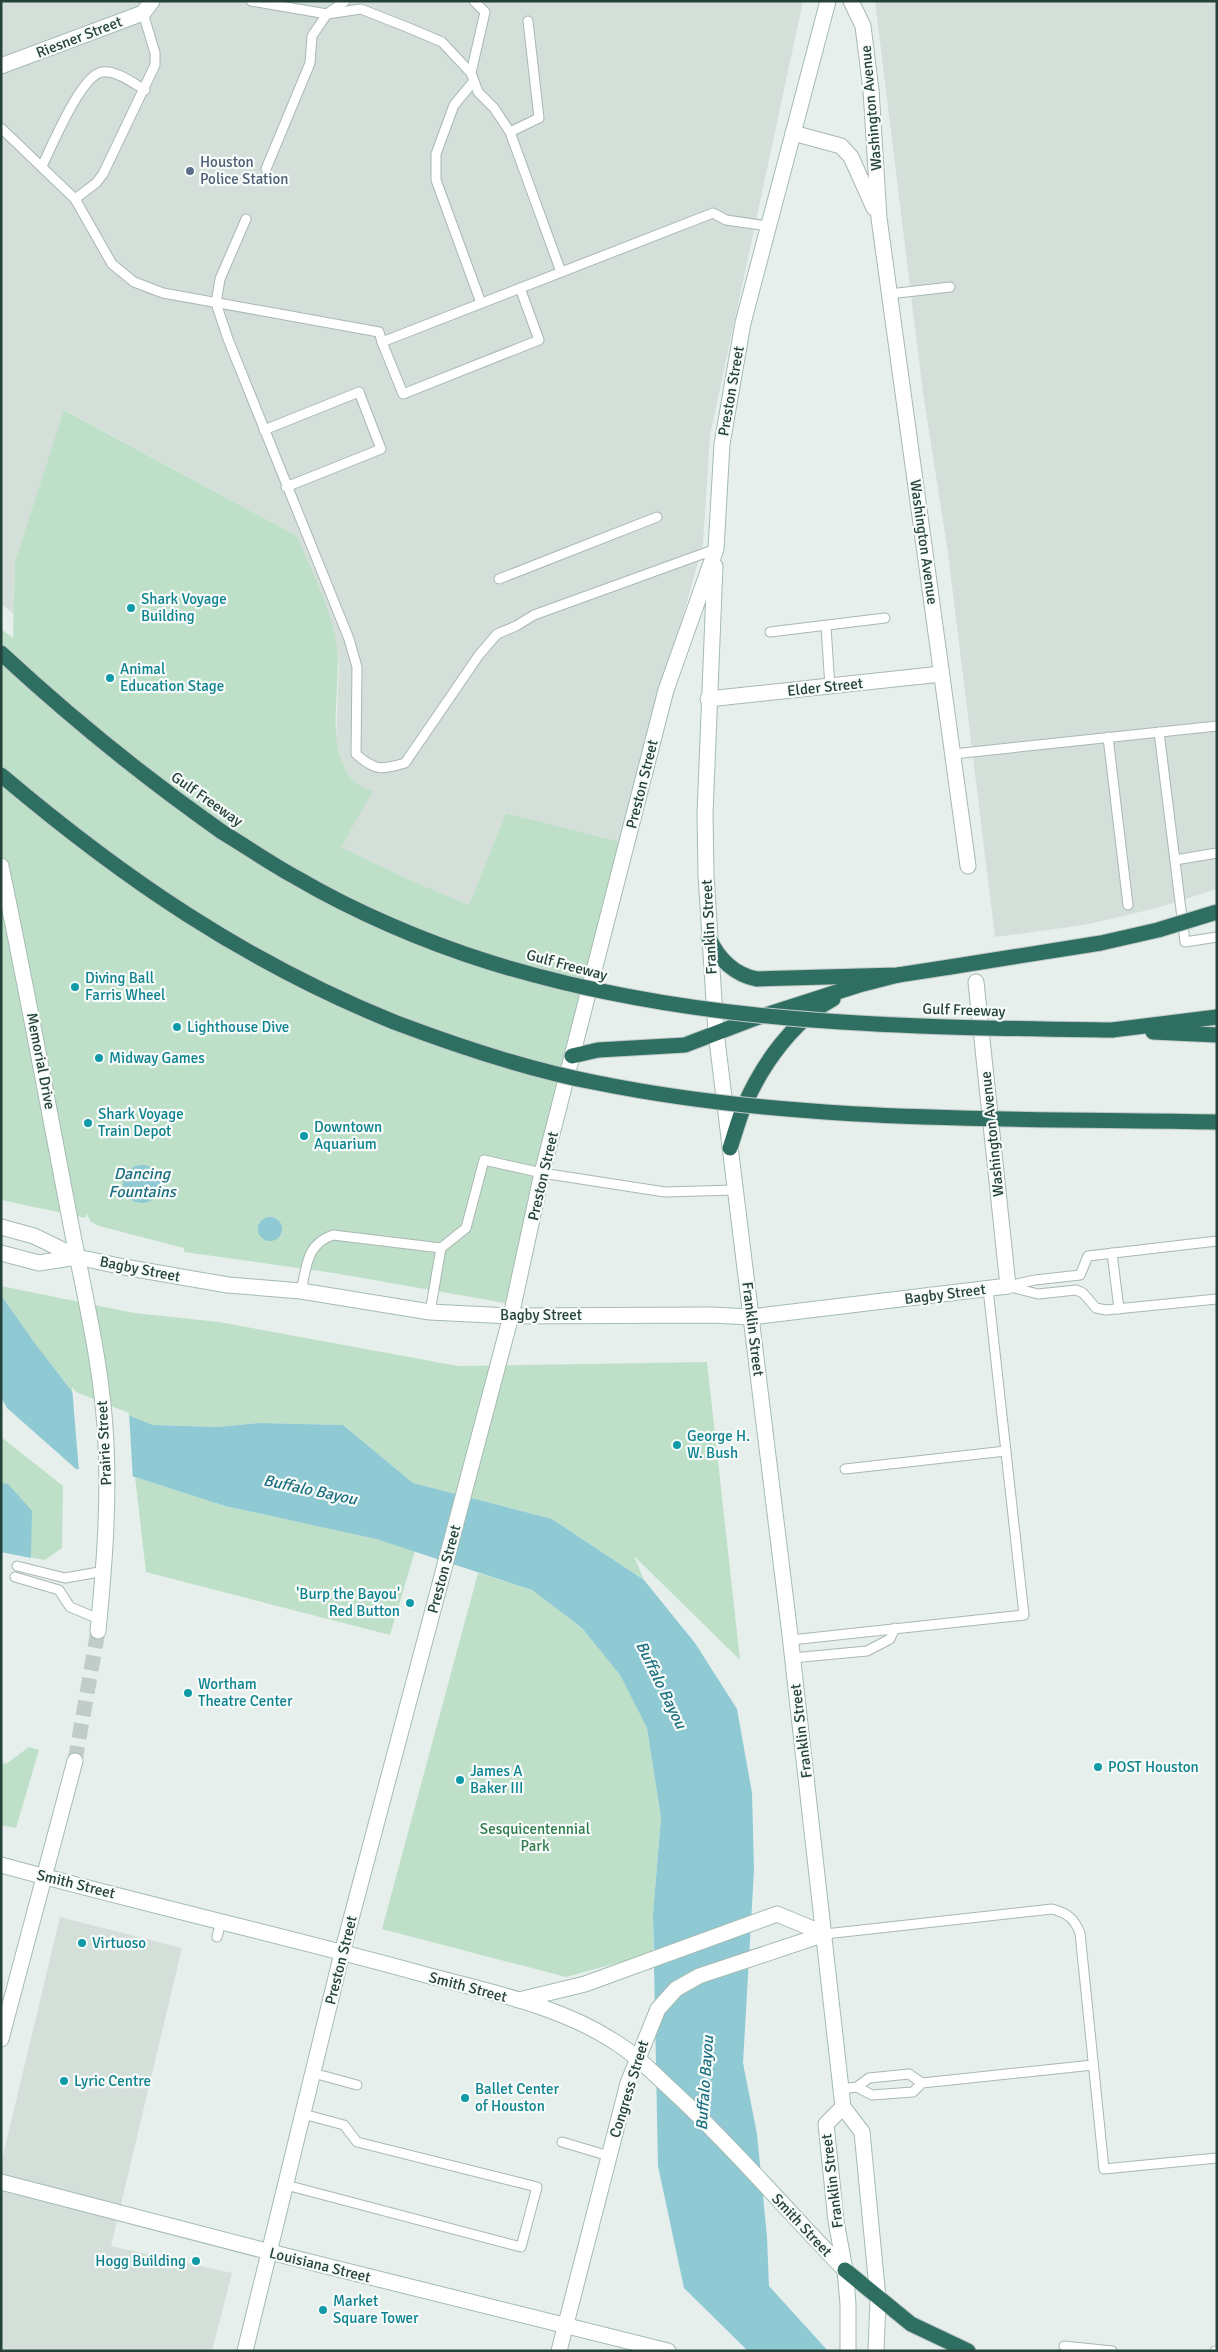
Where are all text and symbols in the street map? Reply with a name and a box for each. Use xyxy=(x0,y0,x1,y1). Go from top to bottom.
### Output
street label: Riesner Street xyxy=(33,12,125,62)
street label: Washington Avenue xyxy=(857,44,885,172)
place label: Houston Police Station xyxy=(200,153,289,188)
marker: Houston Police Station xyxy=(184,165,196,177)
street label: Preston Street xyxy=(714,345,748,437)
street label: Washington Avenue xyxy=(906,478,942,606)
place label: Shark Voyage Building xyxy=(141,590,227,625)
marker: Shark Voyage Building xyxy=(125,602,137,614)
place label: Animal Education Stage xyxy=(120,660,224,695)
marker: Animal Education Stage xyxy=(104,672,116,684)
street label: Elder Street xyxy=(786,674,864,700)
street label: Preston Street xyxy=(622,738,662,830)
street label: Gulf Freeway xyxy=(168,768,246,830)
street label: Franklin Street xyxy=(698,879,720,975)
street label: Gulf Freeway xyxy=(525,946,609,984)
place label: Diving Ball Farris Wheel xyxy=(85,969,166,1004)
marker: Diving Ball Farris Wheel xyxy=(69,981,81,993)
street label: Gulf Freeway xyxy=(922,1000,1006,1020)
street label: Memorial Drive xyxy=(23,1011,59,1111)
place label: Lighthouse Dive xyxy=(187,1018,289,1036)
marker: Lighthouse Dive xyxy=(171,1021,183,1033)
place label: Midway Games xyxy=(109,1049,205,1067)
marker: Midway Games xyxy=(93,1052,105,1064)
street label: Washington Avenue xyxy=(976,1070,1008,1198)
place label: Shark Voyage Train Depot xyxy=(98,1105,184,1140)
marker: Shark Voyage Train Depot xyxy=(82,1117,94,1129)
place label: Downtown Aquarium xyxy=(314,1118,382,1153)
marker: Downtown Aquarium xyxy=(298,1130,310,1142)
street label: Preston Street xyxy=(524,1130,562,1222)
water label: Dancing Fountains xyxy=(108,1164,178,1202)
street label: Bagby Street xyxy=(98,1252,182,1286)
street label: Bagby Street xyxy=(903,1280,987,1308)
street label: Franklin Street xyxy=(738,1281,768,1377)
street label: Bagby Street xyxy=(500,1306,582,1324)
street label: Prairie Street xyxy=(93,1400,115,1486)
place label: George H. W. Bush xyxy=(687,1427,750,1462)
marker: George H. W. Bush xyxy=(671,1439,683,1451)
water label: Buffalo Bayou xyxy=(261,1470,360,1510)
street label: Preston Street xyxy=(424,1523,464,1615)
place label: 'Burp the Bayou' Red Button xyxy=(296,1585,400,1620)
marker: 'Burp the Bayou' Red Button xyxy=(404,1597,416,1609)
water label: Buffalo Bayou xyxy=(631,1638,691,1733)
place label: Wortham Theatre Center xyxy=(198,1675,293,1710)
street label: Franklin Street xyxy=(786,1683,816,1779)
marker: Wortham Theatre Center xyxy=(182,1687,194,1699)
place label: POST Houston xyxy=(1108,1758,1199,1776)
marker: POST Houston xyxy=(1092,1761,1104,1773)
place label: James A Baker III xyxy=(470,1762,523,1797)
marker: James A Baker III xyxy=(454,1774,466,1786)
park label: Sesquicentennial Park xyxy=(480,1820,590,1855)
street label: Smith Street xyxy=(35,1866,117,1902)
street label: Preston Street xyxy=(321,1914,361,2006)
place label: Virtuoso xyxy=(92,1934,146,1952)
marker: Virtuoso xyxy=(76,1937,88,1949)
street label: Smith Street xyxy=(427,1968,509,2006)
water label: Buffalo Bayou xyxy=(692,2034,718,2131)
street label: Congress Street xyxy=(606,2038,652,2140)
place label: Lyric Centre xyxy=(74,2072,151,2090)
marker: Lyric Centre xyxy=(58,2075,70,2087)
place label: Ballet Center of Houston xyxy=(475,2080,559,2115)
marker: Ballet Center of Houston xyxy=(459,2092,471,2104)
street label: Franklin Street xyxy=(817,2133,847,2229)
street label: Smith Street xyxy=(768,2190,836,2260)
street label: Louisiana Street xyxy=(267,2244,373,2286)
place label: Hogg Building xyxy=(95,2252,186,2270)
marker: Hogg Building xyxy=(190,2255,202,2267)
place label: Market Square Tower xyxy=(333,2292,419,2327)
marker: Market Square Tower xyxy=(317,2304,329,2316)

